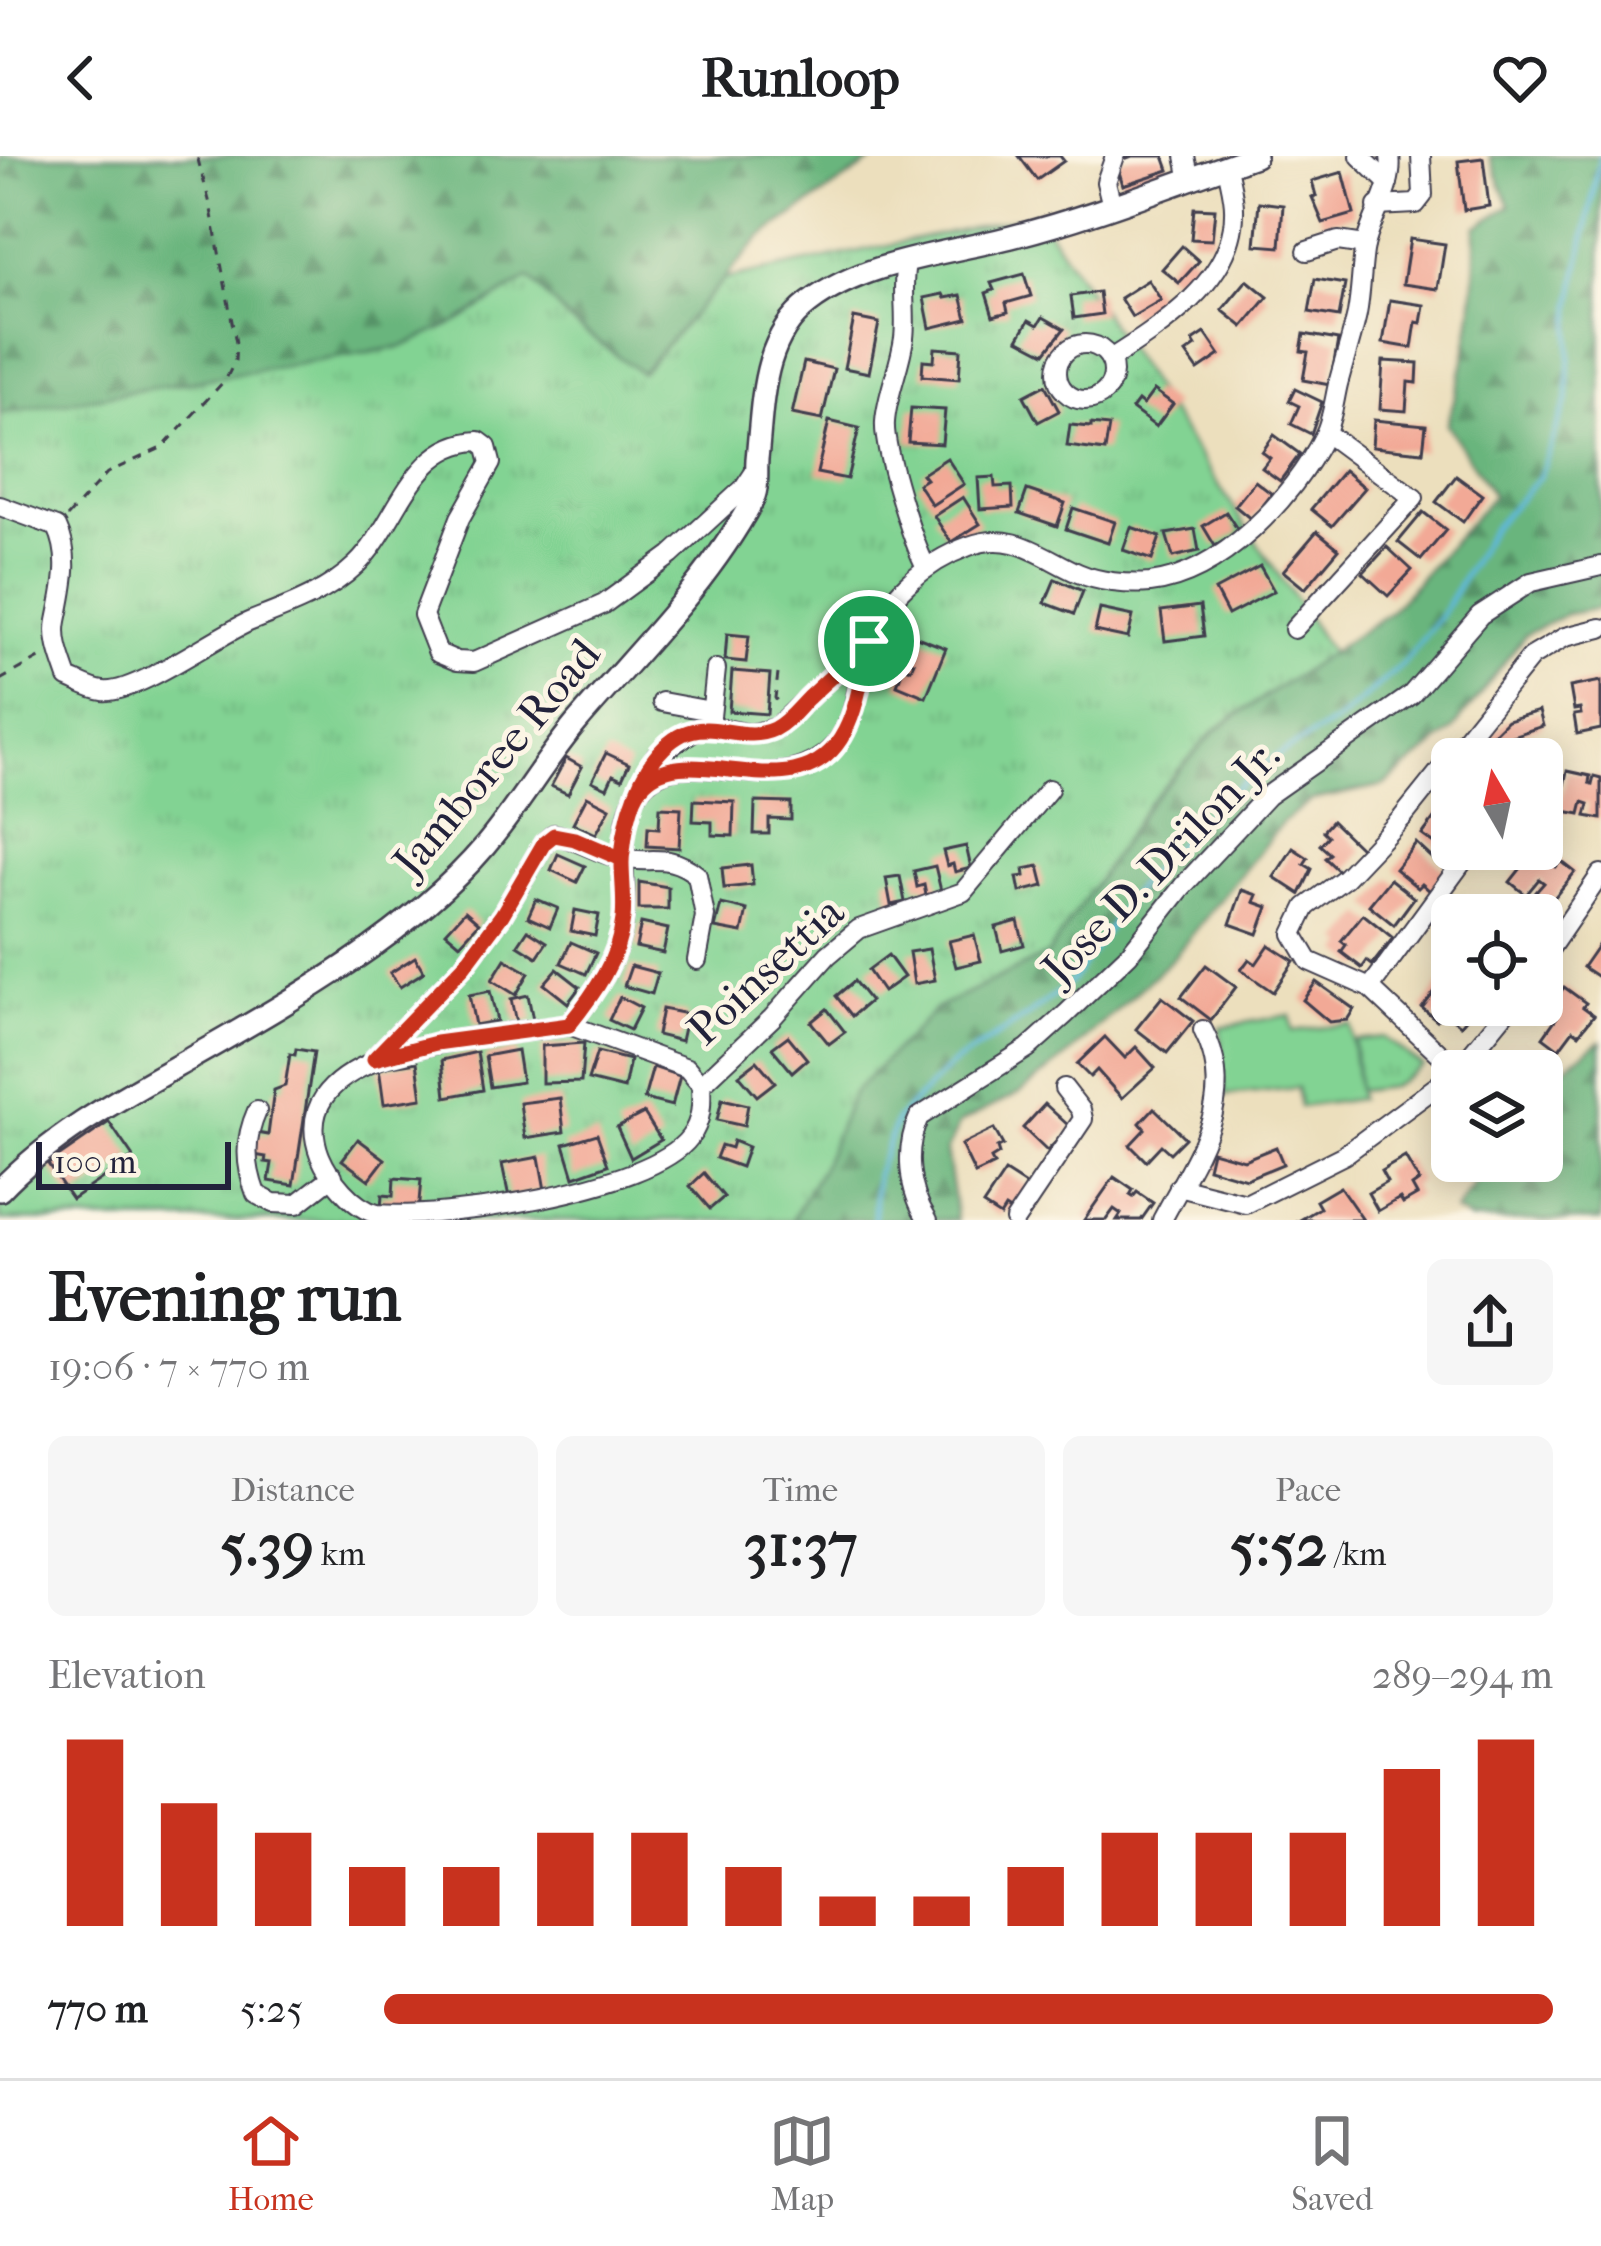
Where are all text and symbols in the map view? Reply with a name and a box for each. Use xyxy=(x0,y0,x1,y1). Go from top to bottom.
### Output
icon: back xyxy=(48,45,114,111)
icon: heart xyxy=(1487,45,1553,111)
text: Runloop xyxy=(701,47,900,110)
pin xyxy=(818,590,920,692)
icon: arrive xyxy=(836,608,902,674)
street label: Jamboree Road xyxy=(381,628,612,890)
street label: Jose D. Drilon Jr. xyxy=(1029,729,1291,997)
north arrow xyxy=(1431,738,1563,870)
map controls xyxy=(1431,738,1563,1182)
street label: Poinsettia xyxy=(677,885,856,1056)
button: locate xyxy=(1431,894,1563,1026)
button: layers xyxy=(1431,1050,1563,1182)
scale bar xyxy=(36,1136,231,1189)
text: 100 m xyxy=(54,1143,137,1182)
button: share xyxy=(1427,1259,1553,1385)
text: Evening run xyxy=(48,1260,401,1337)
text: 19:06 · 7 × 770 m xyxy=(48,1344,310,1390)
text: Distance xyxy=(231,1471,355,1510)
text: Time xyxy=(763,1471,838,1510)
text: Pace xyxy=(1275,1471,1341,1510)
text: 5.39 xyxy=(220,1510,314,1581)
text: 31:37 xyxy=(743,1510,858,1581)
text: 5:52 xyxy=(1230,1510,1327,1581)
text: km xyxy=(314,1535,365,1574)
text: /km xyxy=(1327,1535,1387,1574)
text: Elevation xyxy=(48,1652,206,1698)
text: 289–294 m xyxy=(1372,1652,1553,1698)
text: 770 m xyxy=(48,1986,148,2032)
text: 5:25 xyxy=(240,1986,303,2032)
tab: Home xyxy=(228,2108,314,2219)
tab: Map xyxy=(769,2108,835,2219)
tab: Saved xyxy=(1291,2108,1373,2219)

